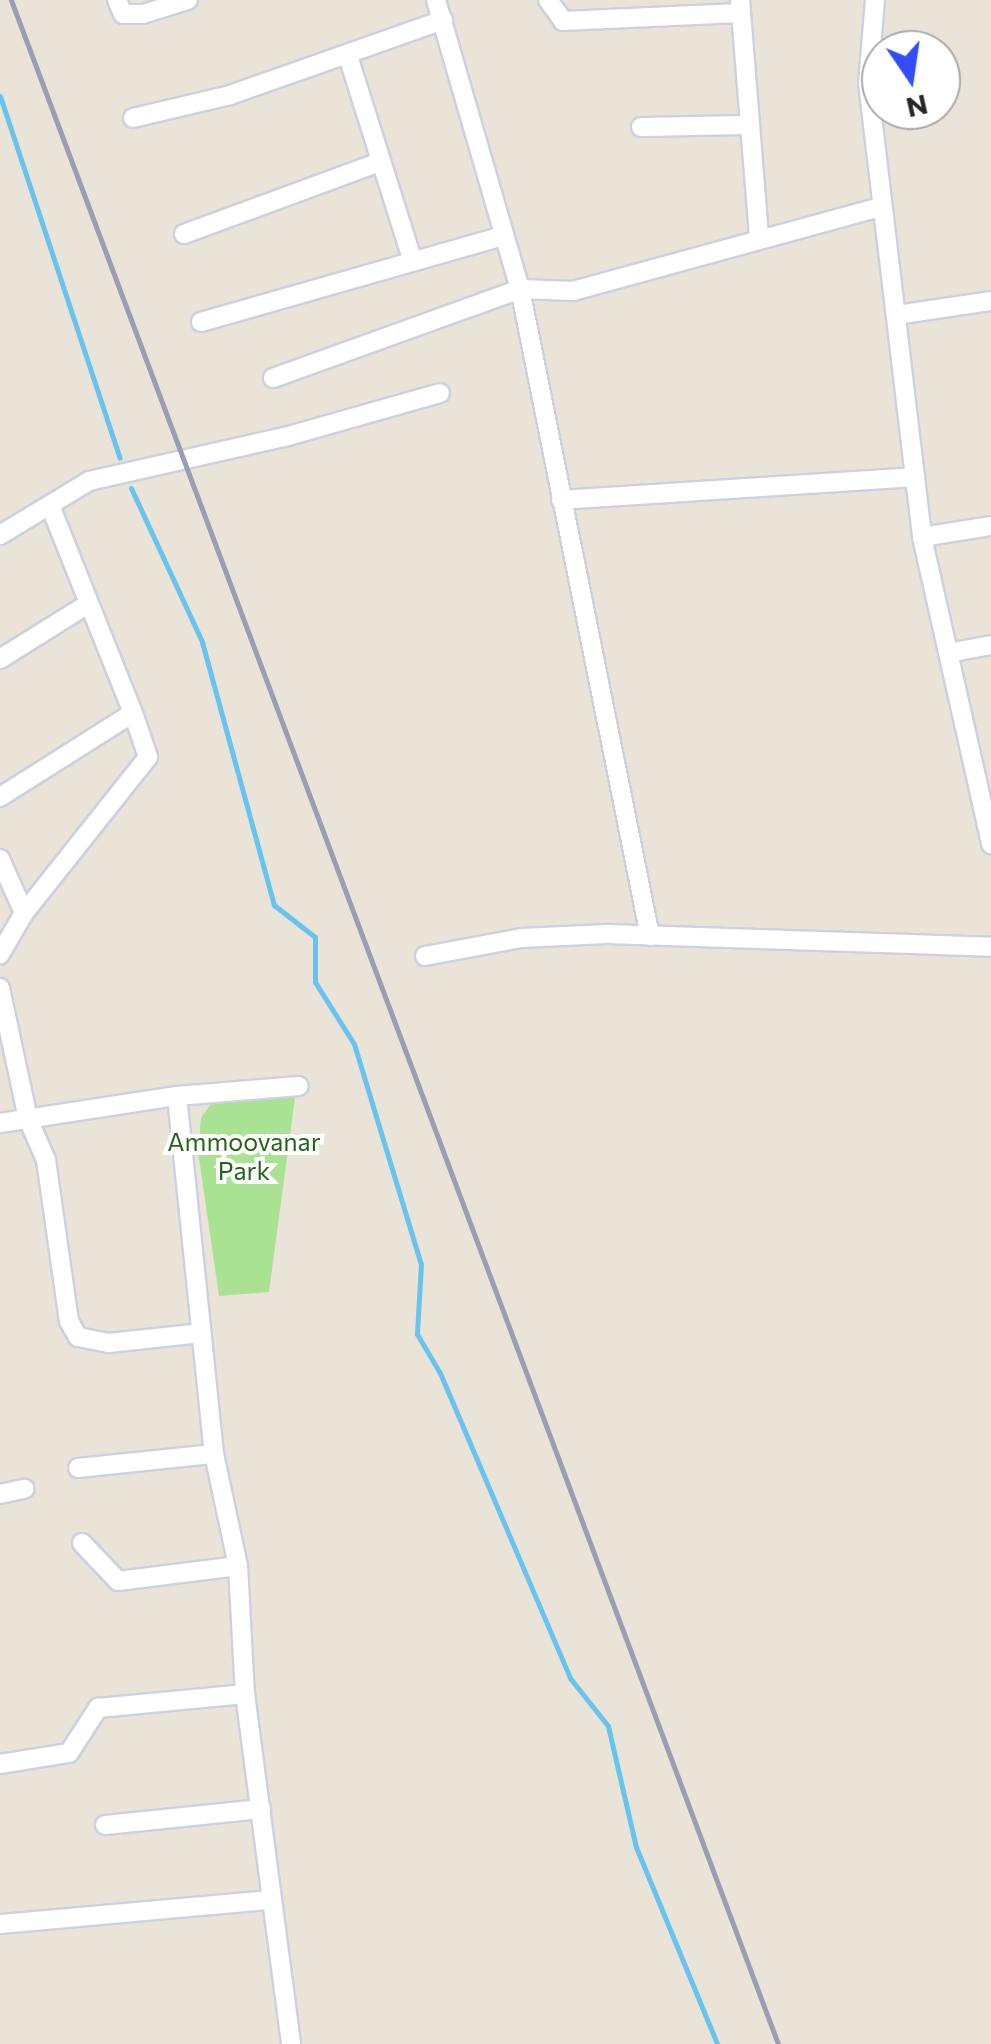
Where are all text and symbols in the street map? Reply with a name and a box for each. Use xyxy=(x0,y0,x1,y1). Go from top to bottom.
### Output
north arrow xyxy=(861,30,961,130)
text: N xyxy=(903,88,931,126)
park label: Ammoovanar Park xyxy=(167,1127,321,1186)

